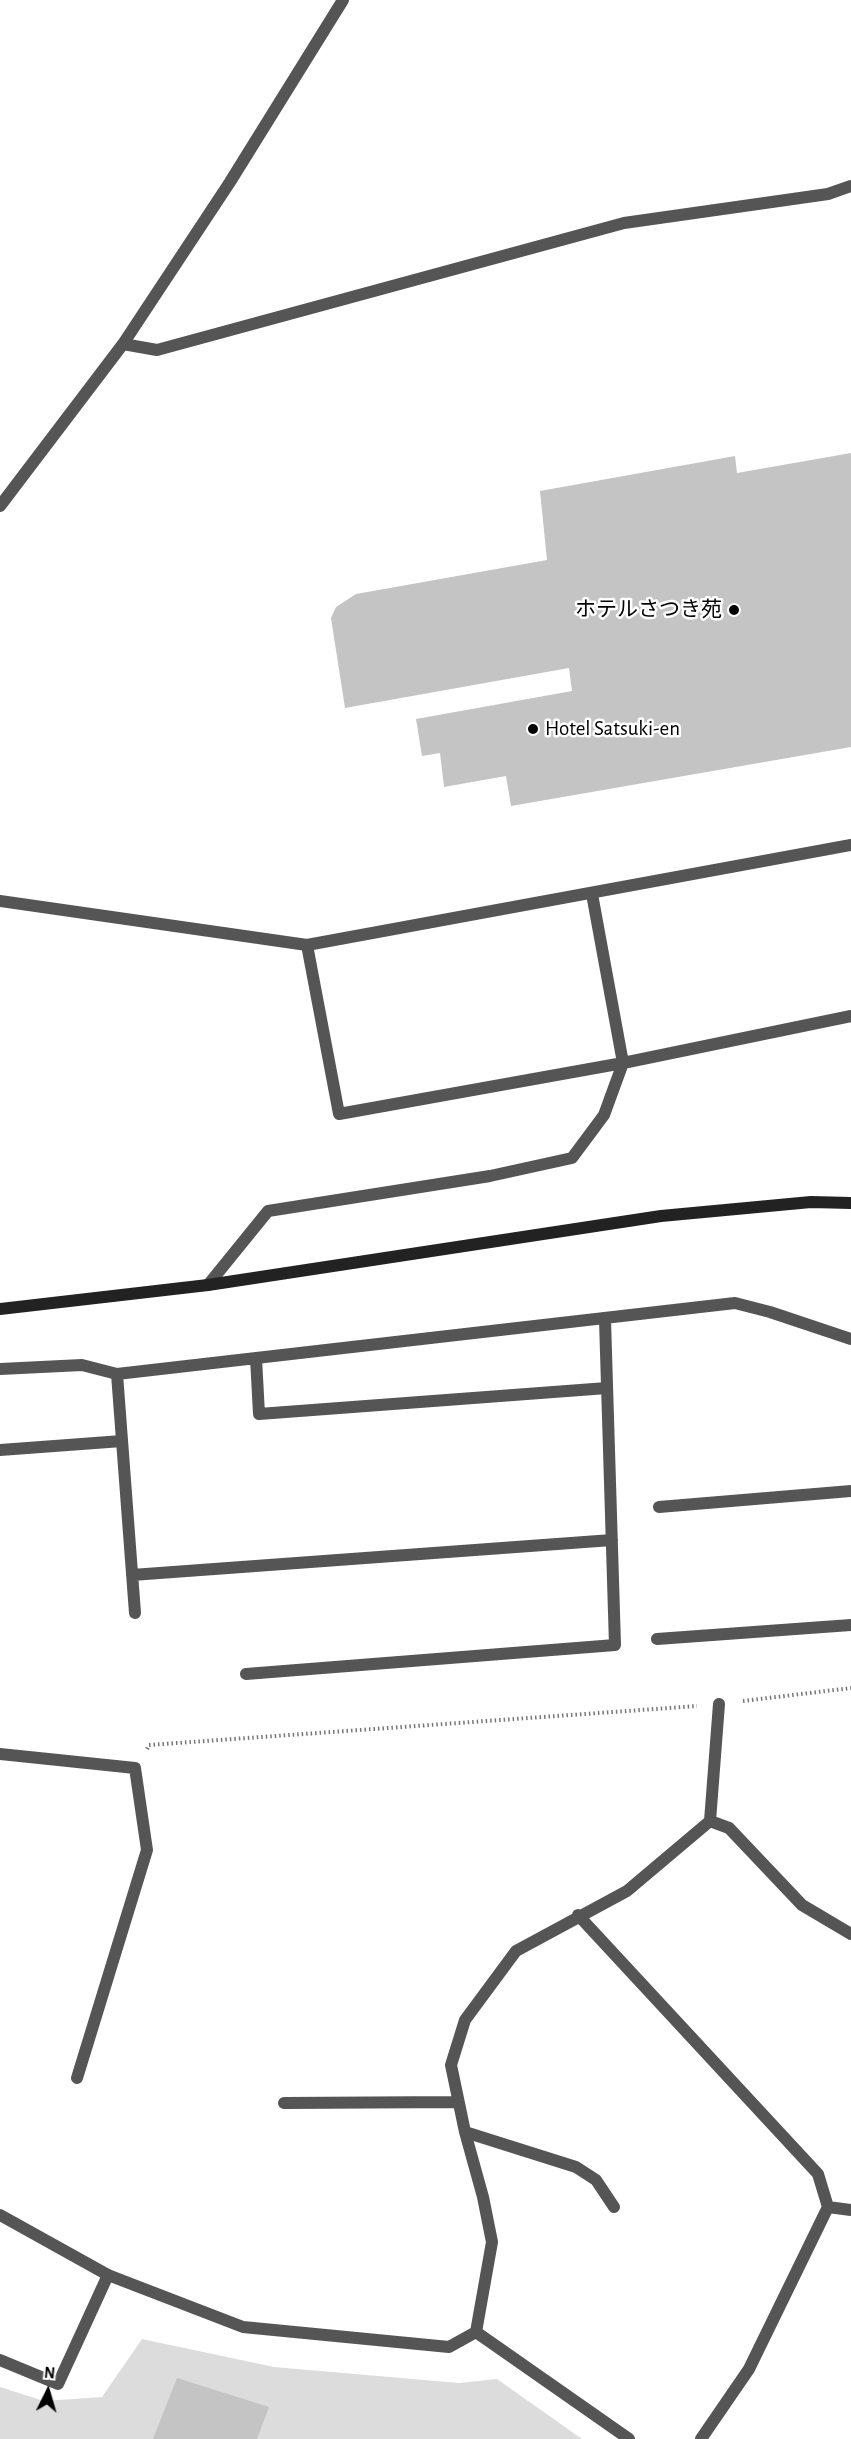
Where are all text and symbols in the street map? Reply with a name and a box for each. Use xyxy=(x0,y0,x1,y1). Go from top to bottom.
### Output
place label: ホテルさつき苑 xyxy=(575,597,722,623)
marker: ホテルさつき苑 xyxy=(727,603,741,617)
place label: Hotel Satsuki-en xyxy=(545,716,680,742)
marker: Hotel Satsuki-en xyxy=(526,722,540,736)
north arrow xyxy=(18,2361,78,2421)
text: N xyxy=(43,2365,56,2382)

